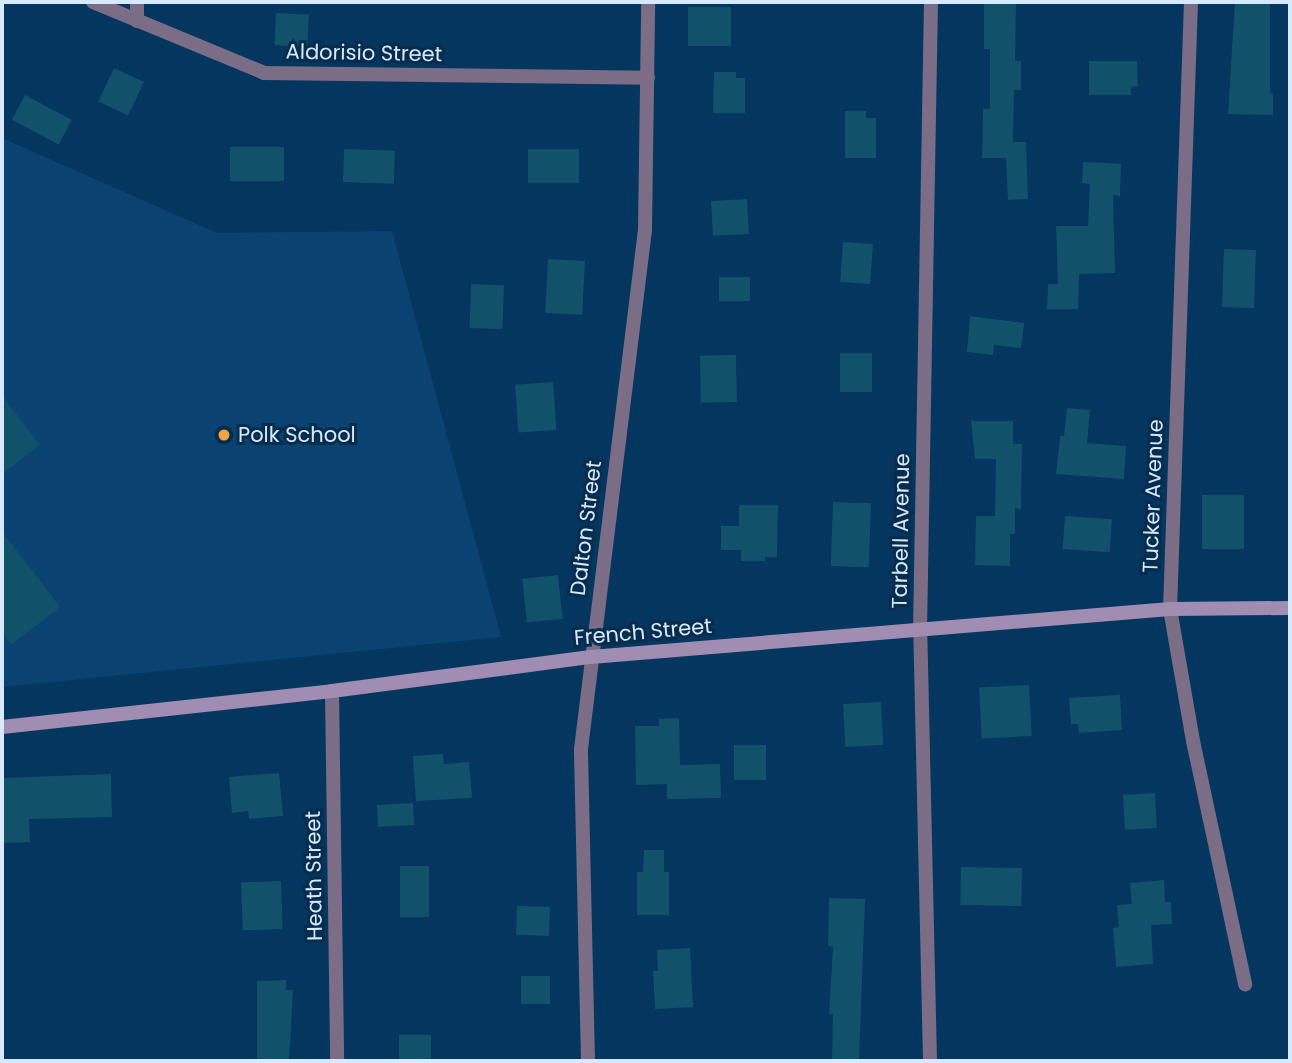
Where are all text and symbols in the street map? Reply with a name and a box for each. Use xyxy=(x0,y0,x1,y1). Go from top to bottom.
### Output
street label: Aldorisio Street xyxy=(285,39,443,67)
street label: Tucker Avenue xyxy=(1138,419,1168,573)
place label: Polk School xyxy=(238,422,356,448)
marker: Polk School xyxy=(216,427,232,443)
street label: Tarbell Avenue xyxy=(887,453,915,609)
street label: Dalton Street xyxy=(565,459,607,597)
street label: French Street xyxy=(573,613,713,651)
street label: Heath Street xyxy=(300,811,328,941)

